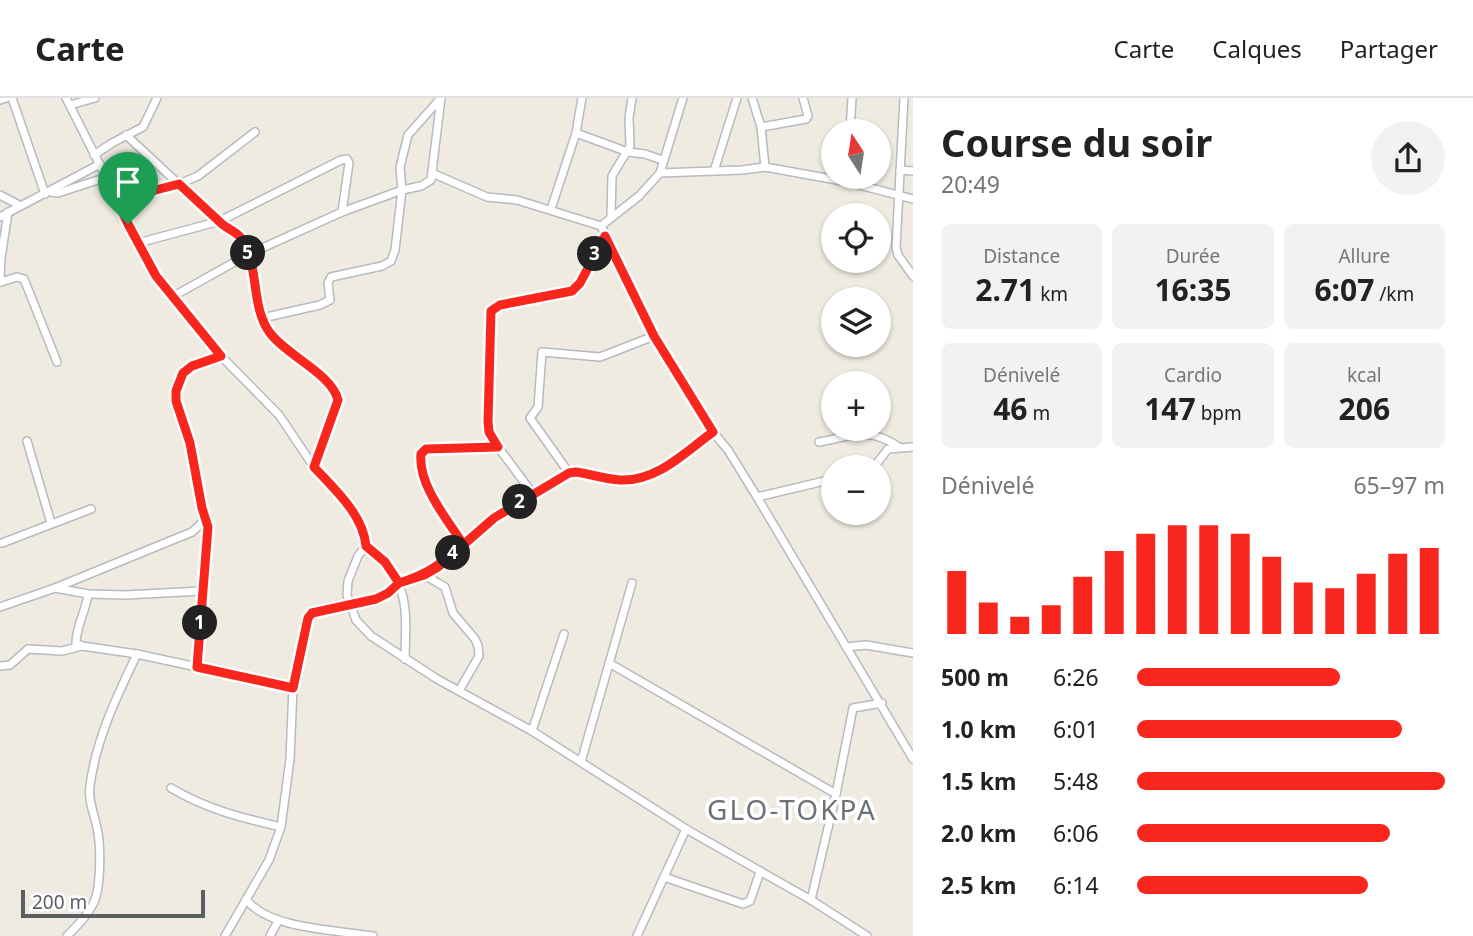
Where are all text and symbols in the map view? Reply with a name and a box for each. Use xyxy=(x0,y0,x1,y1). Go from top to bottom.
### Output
text: Carte xyxy=(35,26,125,71)
text: Carte xyxy=(1114,32,1174,65)
text: Calques xyxy=(1212,32,1302,65)
text: Partager xyxy=(1340,32,1438,65)
text: Course du soir xyxy=(941,116,1212,168)
north arrow xyxy=(821,119,891,189)
map controls xyxy=(821,119,891,525)
button: share xyxy=(1371,121,1445,195)
pin xyxy=(98,152,158,224)
icon: arrive xyxy=(109,163,147,201)
text: 20:49 xyxy=(941,168,1000,200)
button: locate xyxy=(821,203,891,273)
pin: 5 xyxy=(230,236,266,270)
pin: 3 xyxy=(578,236,612,272)
text: 5 xyxy=(242,239,253,265)
text: 3 xyxy=(589,240,600,266)
text: Distance xyxy=(983,243,1060,269)
text: Durée xyxy=(1166,243,1220,269)
text: Allure xyxy=(1338,243,1390,269)
text: 2.71 xyxy=(975,269,1035,310)
text: 16:35 xyxy=(1154,269,1232,310)
text: 6:07 xyxy=(1314,269,1374,310)
text: km xyxy=(1035,281,1068,307)
text: /km xyxy=(1374,281,1414,307)
button: layers xyxy=(821,287,891,357)
text: Dénivelé xyxy=(983,362,1060,388)
text: Cardio xyxy=(1164,362,1222,388)
text: kcal xyxy=(1347,362,1382,388)
button: + xyxy=(821,371,891,441)
text: 46 xyxy=(993,388,1027,429)
text: 147 xyxy=(1144,388,1196,429)
text: 206 xyxy=(1339,388,1390,429)
text: m xyxy=(1027,400,1050,426)
text: bpm xyxy=(1196,400,1242,426)
button: − xyxy=(821,455,891,525)
text: Dénivelé xyxy=(941,469,1034,501)
text: 65–97 m xyxy=(1353,469,1445,501)
pin: 2 xyxy=(503,484,538,520)
text: 2 xyxy=(514,488,525,514)
pin: 4 xyxy=(435,536,470,570)
text: 4 xyxy=(447,539,458,565)
pin: 1 xyxy=(182,606,218,640)
text: 1 xyxy=(194,609,205,635)
text: 500 m xyxy=(941,661,1009,693)
text: 6:26 xyxy=(1053,661,1099,693)
text: 1.0 km xyxy=(941,713,1016,745)
text: 6:01 xyxy=(1053,713,1099,745)
text: 1.5 km xyxy=(941,765,1016,797)
text: 5:48 xyxy=(1053,765,1099,797)
district label: GLO-TOKPA xyxy=(707,790,877,828)
text: 2.0 km xyxy=(941,817,1016,849)
text: 6:06 xyxy=(1053,817,1099,849)
text: 2.5 km xyxy=(941,869,1016,901)
text: 6:14 xyxy=(1053,869,1099,901)
scale bar xyxy=(21,887,205,919)
text: 200 m xyxy=(32,889,87,915)

